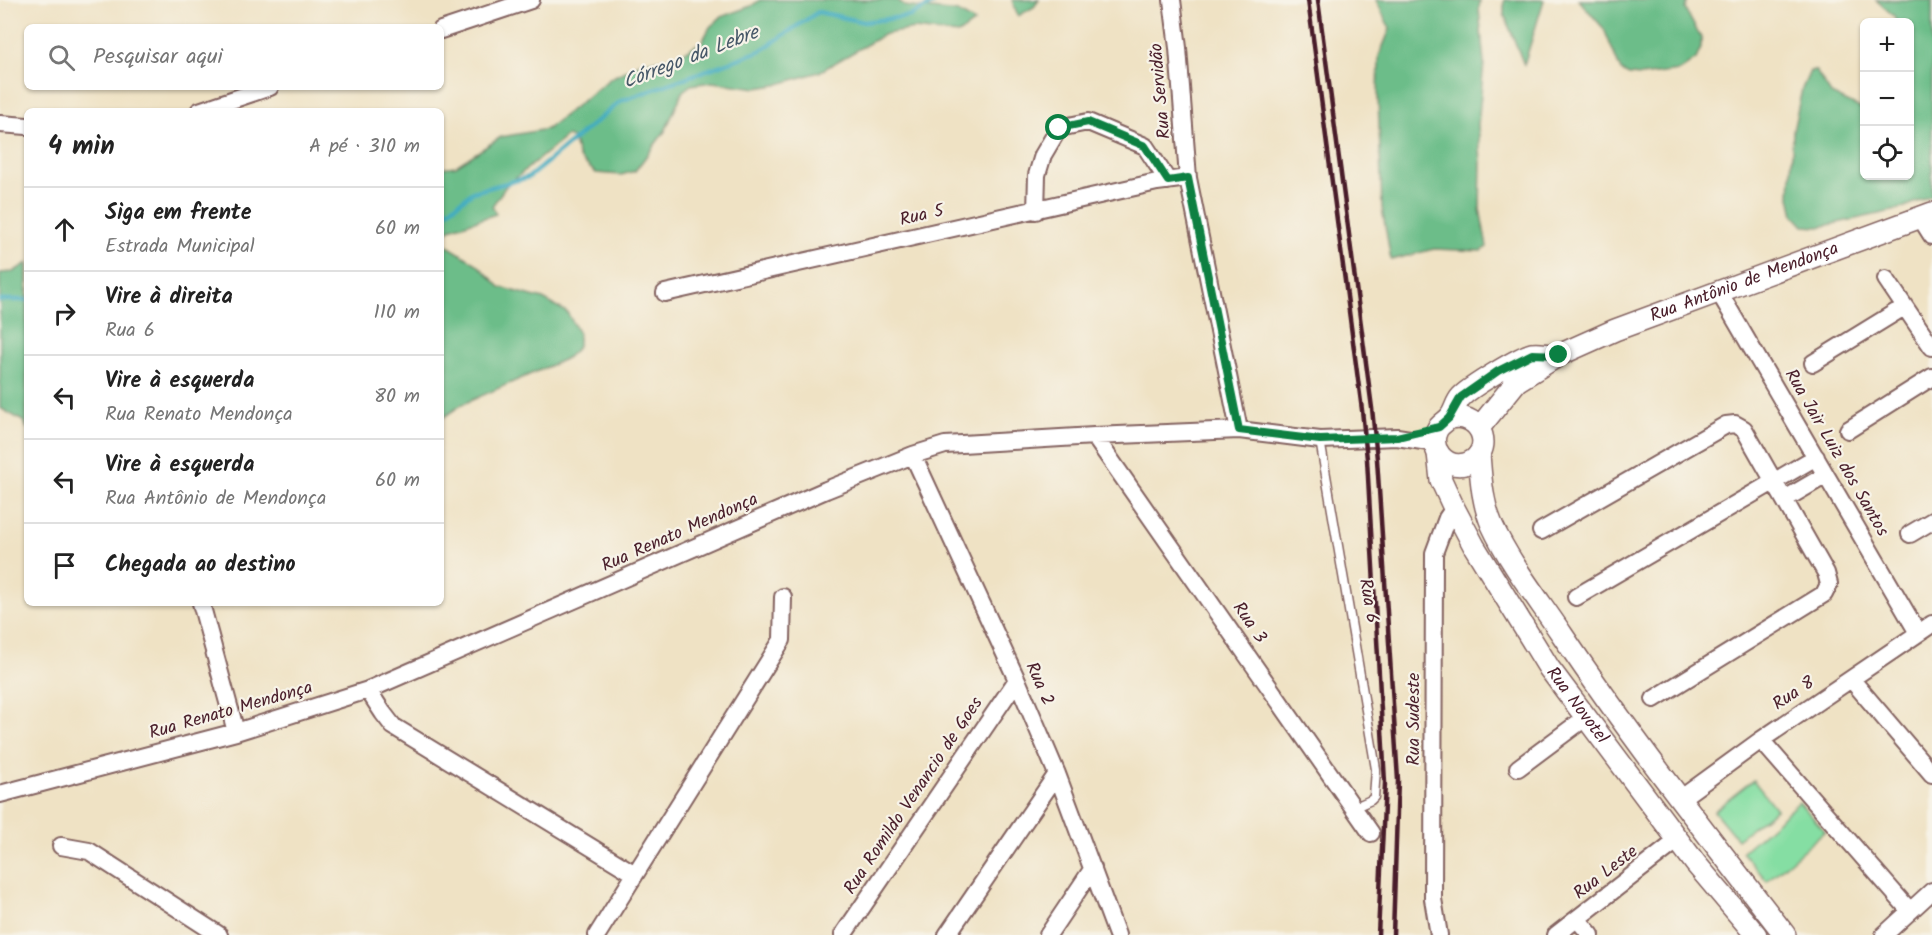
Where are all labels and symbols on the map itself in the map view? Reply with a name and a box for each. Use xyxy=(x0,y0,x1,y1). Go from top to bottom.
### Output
water label: Córrego da Lebre xyxy=(618,17,765,99)
street label: Rua Servidão xyxy=(1142,42,1180,140)
route start xyxy=(1045,114,1071,140)
street label: Rua 5 xyxy=(897,197,948,235)
street label: Rua Antônio de Mendonça xyxy=(1646,234,1843,330)
route end xyxy=(1545,341,1571,367)
street label: Rua Jair Luiz dos Santos xyxy=(1776,364,1896,543)
street label: Rua Renato Mendonça xyxy=(597,485,763,581)
street label: Rua 6 xyxy=(1350,576,1386,626)
street label: Rua 3 xyxy=(1224,596,1274,650)
street label: Rua 2 xyxy=(1017,657,1061,711)
street label: Rua Novotel xyxy=(1538,661,1616,751)
street label: Rua 8 xyxy=(1767,669,1821,719)
street label: Rua Sudeste xyxy=(1400,673,1429,765)
street label: Rua Renato Mendonça xyxy=(146,674,316,748)
street label: Rua Romildo Venancio de Goes xyxy=(837,691,991,901)
street label: Rua Leste xyxy=(1567,838,1645,908)

